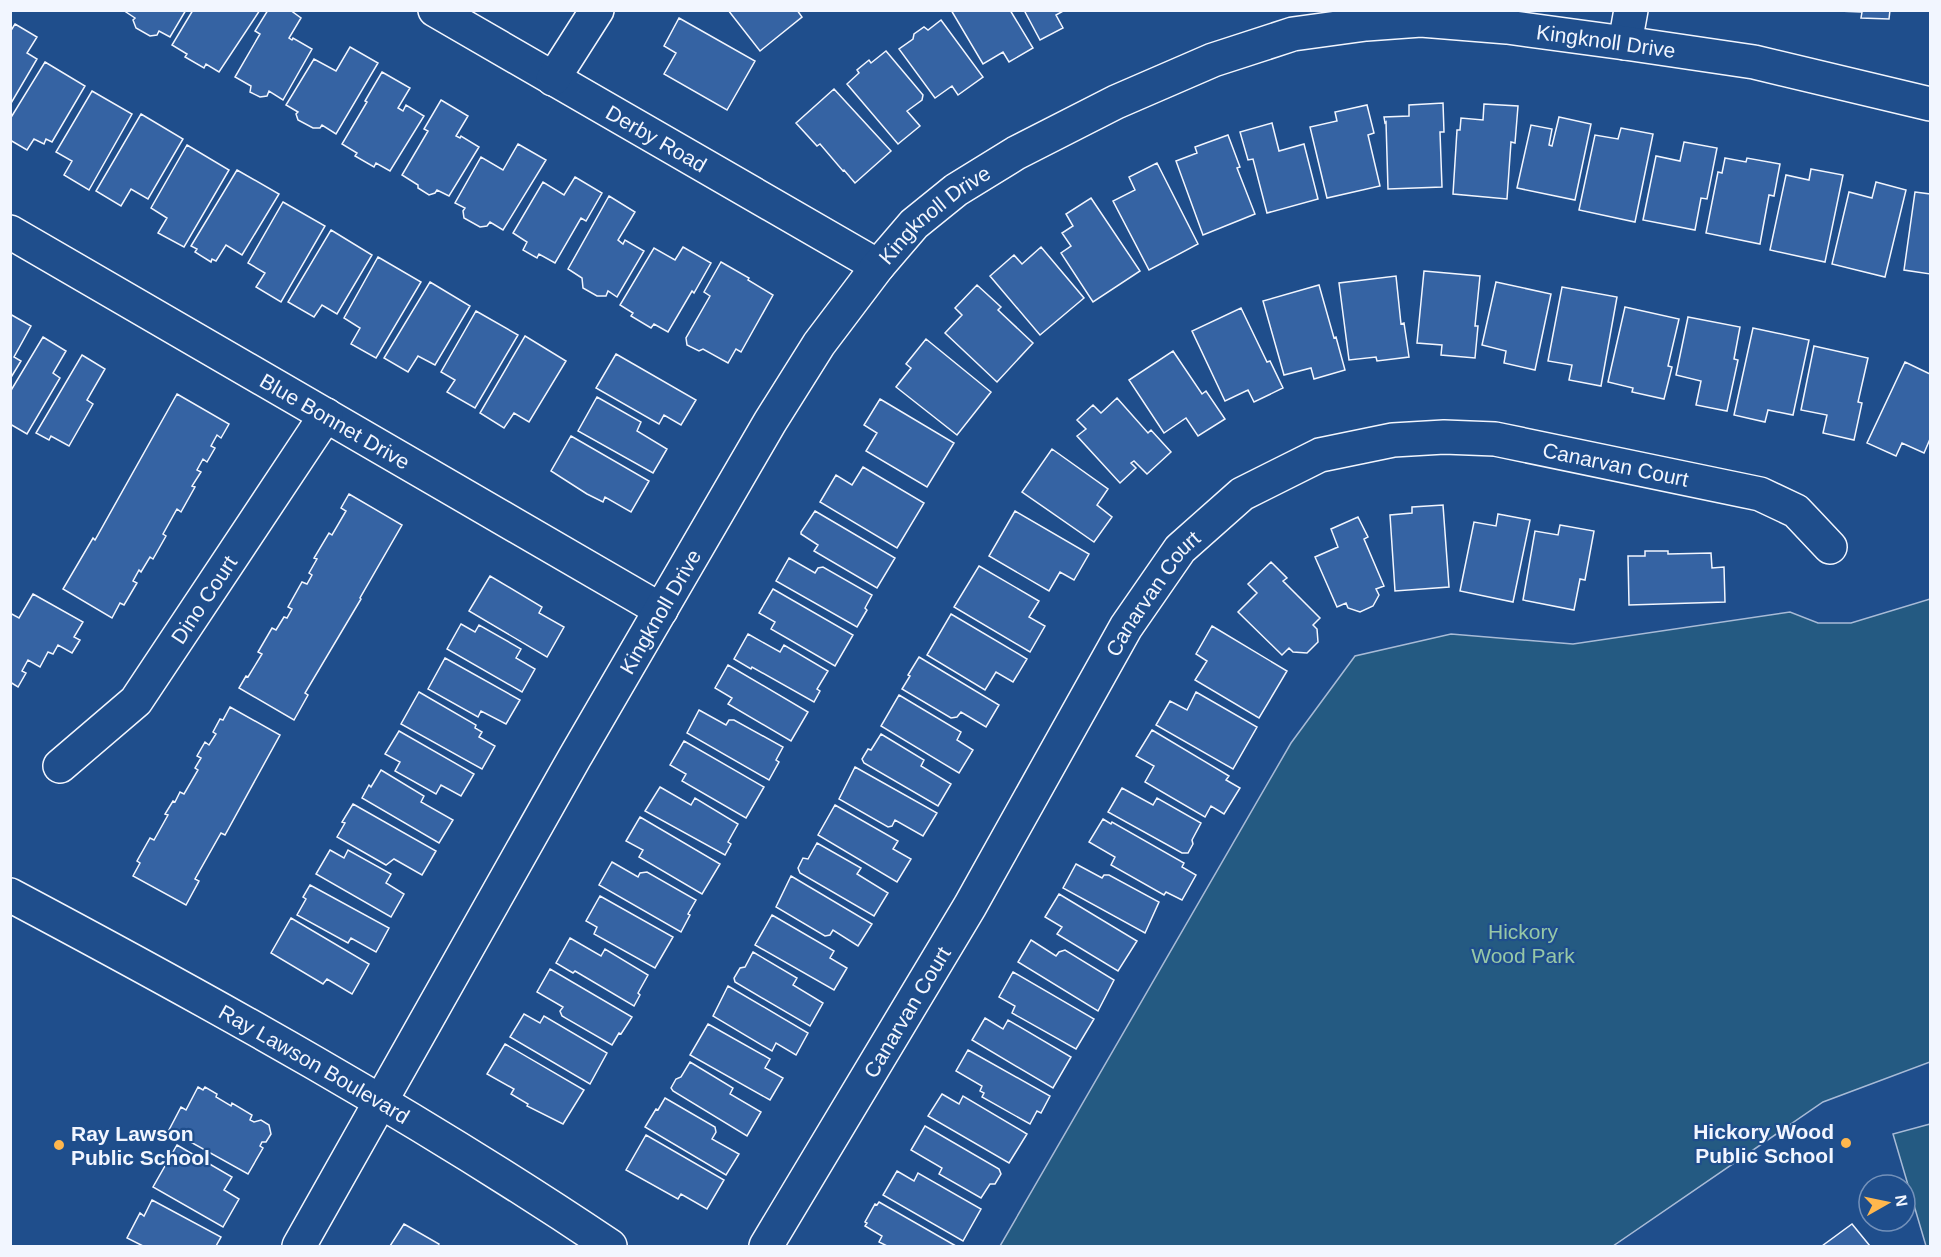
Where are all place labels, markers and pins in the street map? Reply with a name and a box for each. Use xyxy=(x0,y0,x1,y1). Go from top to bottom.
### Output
place label: Hickory Wood Public School xyxy=(1693,1120,1834,1167)
place label: Ray Lawson Public School xyxy=(71,1122,210,1169)
marker: Hickory Wood Public School xyxy=(1839,1136,1853,1150)
marker: Ray Lawson Public School xyxy=(52,1138,66,1152)

